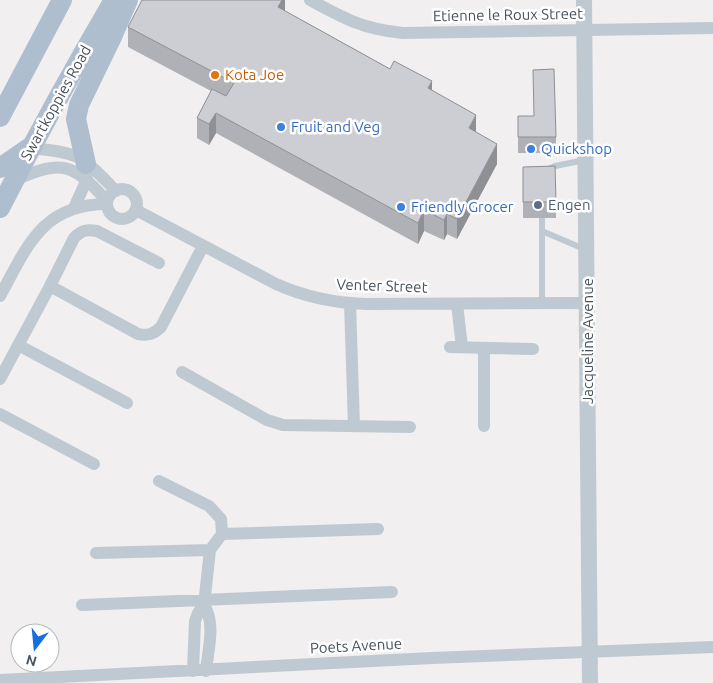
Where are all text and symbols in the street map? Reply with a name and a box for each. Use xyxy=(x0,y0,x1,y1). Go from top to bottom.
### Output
street label: Etienne le Roux Street xyxy=(433,5,583,24)
street label: Swartkoppies Road xyxy=(17,42,94,163)
place label: Kota Joe xyxy=(225,66,284,83)
marker: Kota Joe xyxy=(209,69,221,81)
place label: Fruit and Veg xyxy=(291,118,380,135)
marker: Fruit and Veg xyxy=(275,121,287,133)
place label: Quickshop xyxy=(541,140,612,157)
marker: Quickshop xyxy=(525,143,537,155)
place label: Engen xyxy=(548,196,590,213)
place label: Friendly Grocer xyxy=(411,198,514,215)
marker: Engen xyxy=(532,199,544,211)
marker: Friendly Grocer xyxy=(395,201,407,213)
street label: Venter Street xyxy=(336,275,428,296)
street label: Jacqueline Avenue xyxy=(579,278,596,404)
north arrow xyxy=(10,623,60,673)
street label: Poets Avenue xyxy=(309,635,402,656)
text: N xyxy=(24,651,39,670)

